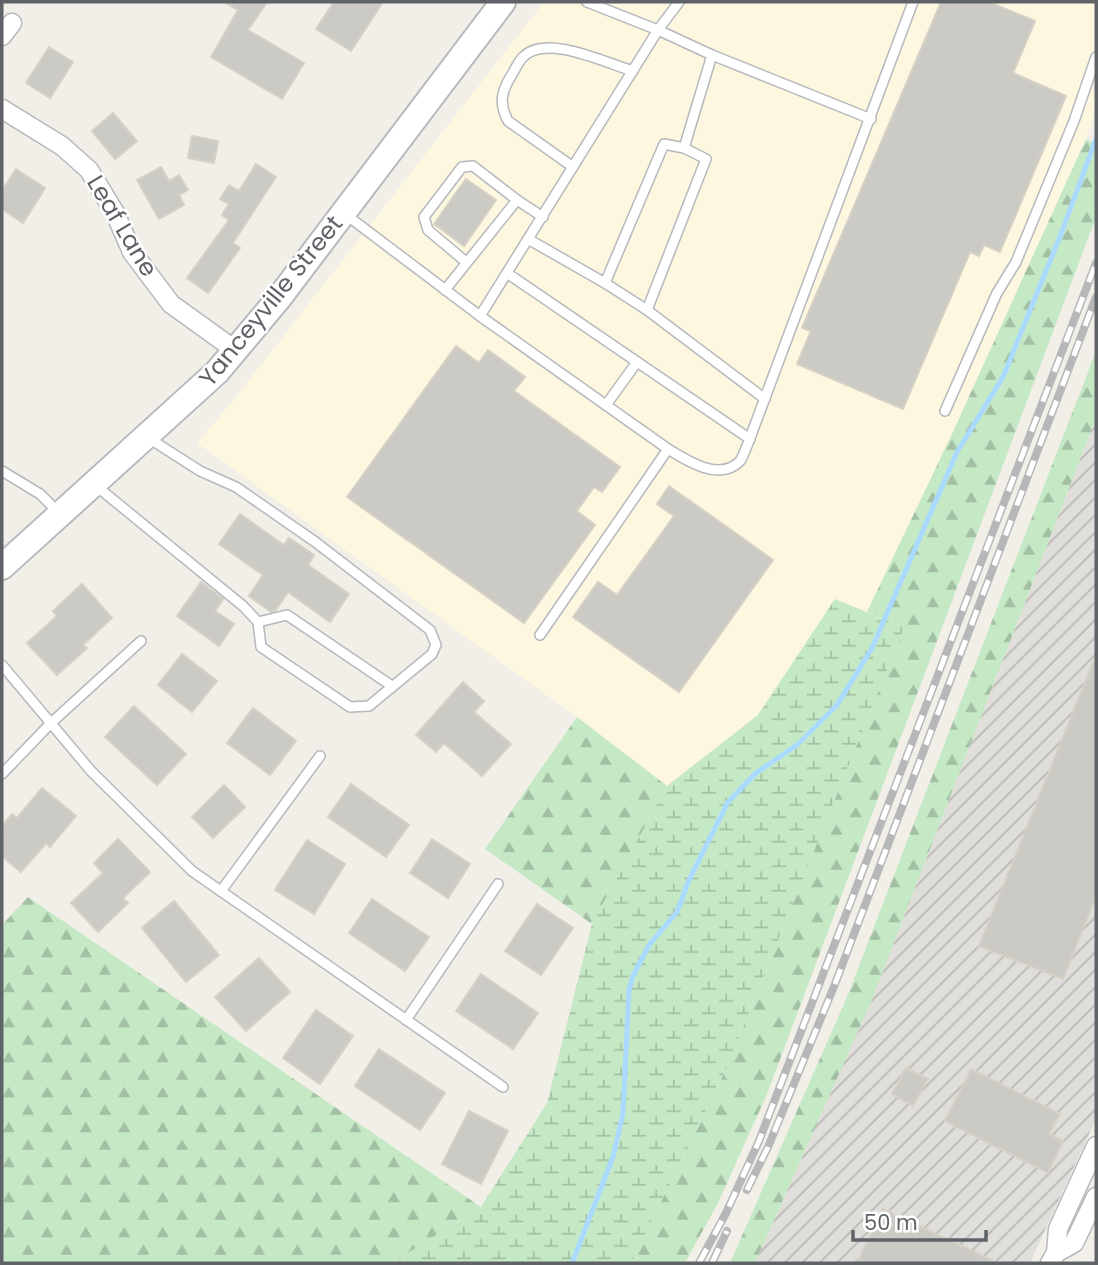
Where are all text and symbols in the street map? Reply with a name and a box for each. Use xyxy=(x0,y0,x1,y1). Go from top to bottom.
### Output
street label: Leaf Lane xyxy=(79,169,166,283)
street label: Yanceyville Street xyxy=(191,208,350,393)
scale bar xyxy=(853,1198,986,1242)
text: 50 m xyxy=(864,1208,918,1237)

